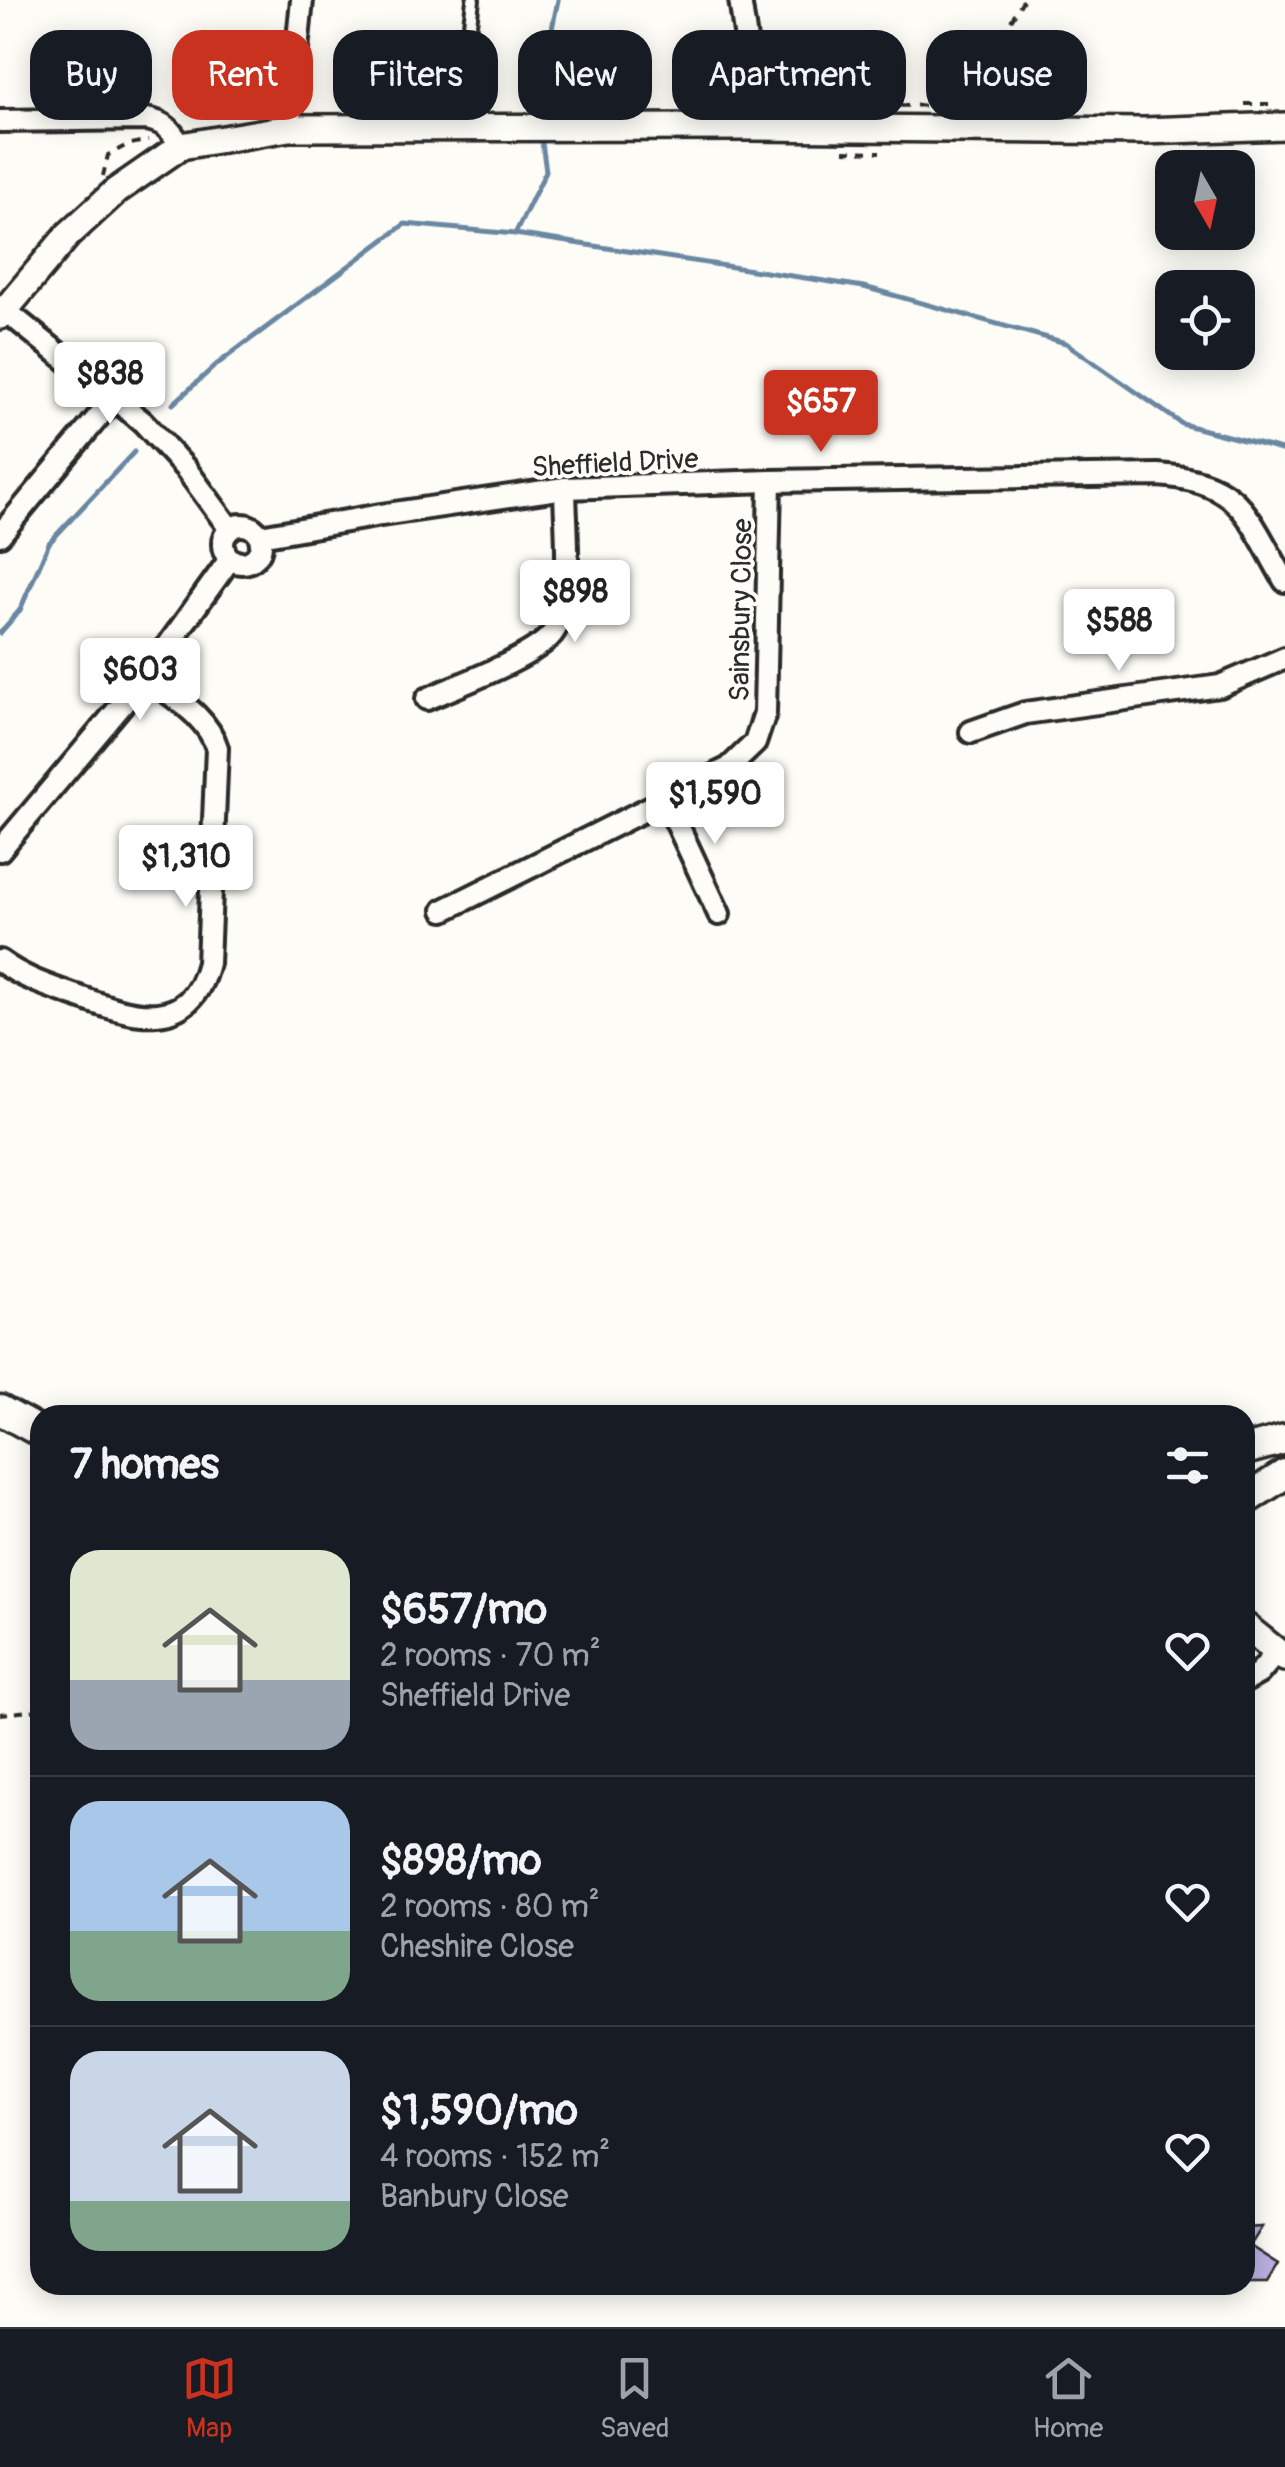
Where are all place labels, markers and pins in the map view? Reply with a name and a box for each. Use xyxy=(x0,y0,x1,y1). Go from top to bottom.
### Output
pin: $838 xyxy=(51,342,169,427)
pin: $657 xyxy=(762,370,880,455)
pin: $898 xyxy=(516,560,634,645)
pin: $588 xyxy=(1060,589,1178,674)
pin: $603 xyxy=(81,638,199,723)
pin: $1,590 xyxy=(634,762,796,847)
pin: $1,310 xyxy=(105,825,267,910)

